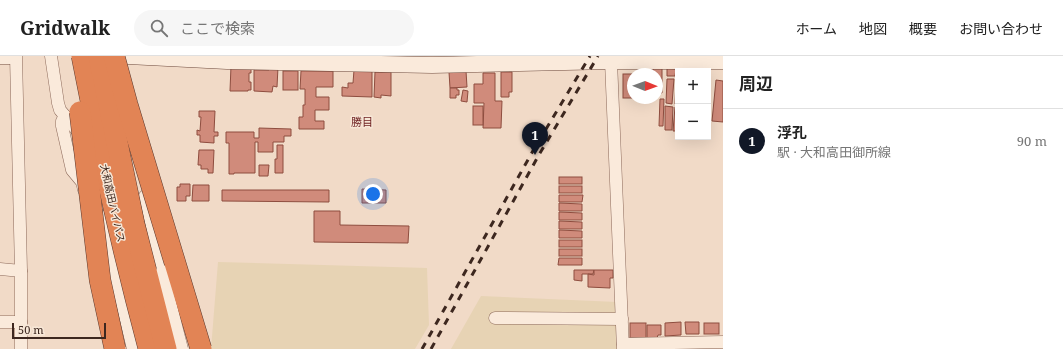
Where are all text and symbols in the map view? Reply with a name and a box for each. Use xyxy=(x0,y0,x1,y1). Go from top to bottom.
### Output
search box xyxy=(134,10,414,46)
text: Gridwalk xyxy=(20,15,110,41)
icon: search xyxy=(148,17,170,39)
text: ここで検索 xyxy=(180,18,255,38)
text: ホーム xyxy=(795,19,837,38)
text: 地図 xyxy=(859,19,887,38)
text: 概要 xyxy=(909,19,937,38)
text: お問い合わせ xyxy=(959,19,1043,38)
north arrow xyxy=(627,68,663,104)
map controls xyxy=(675,68,711,140)
button: + xyxy=(675,68,711,104)
text: 周辺 xyxy=(739,72,773,95)
button: − xyxy=(675,104,711,140)
district label: 勝目 xyxy=(351,114,373,129)
pin: 1 xyxy=(522,122,548,155)
text: 浮孔 xyxy=(777,122,807,142)
text: 1 xyxy=(748,132,756,150)
text: 90 m xyxy=(1017,132,1047,150)
text: 駅 · 大和高田御所線 xyxy=(777,143,891,161)
street label: 大和高田バイパス xyxy=(97,163,129,243)
your location xyxy=(363,184,383,204)
scale bar xyxy=(12,321,106,340)
text: 50 m xyxy=(18,322,44,337)

